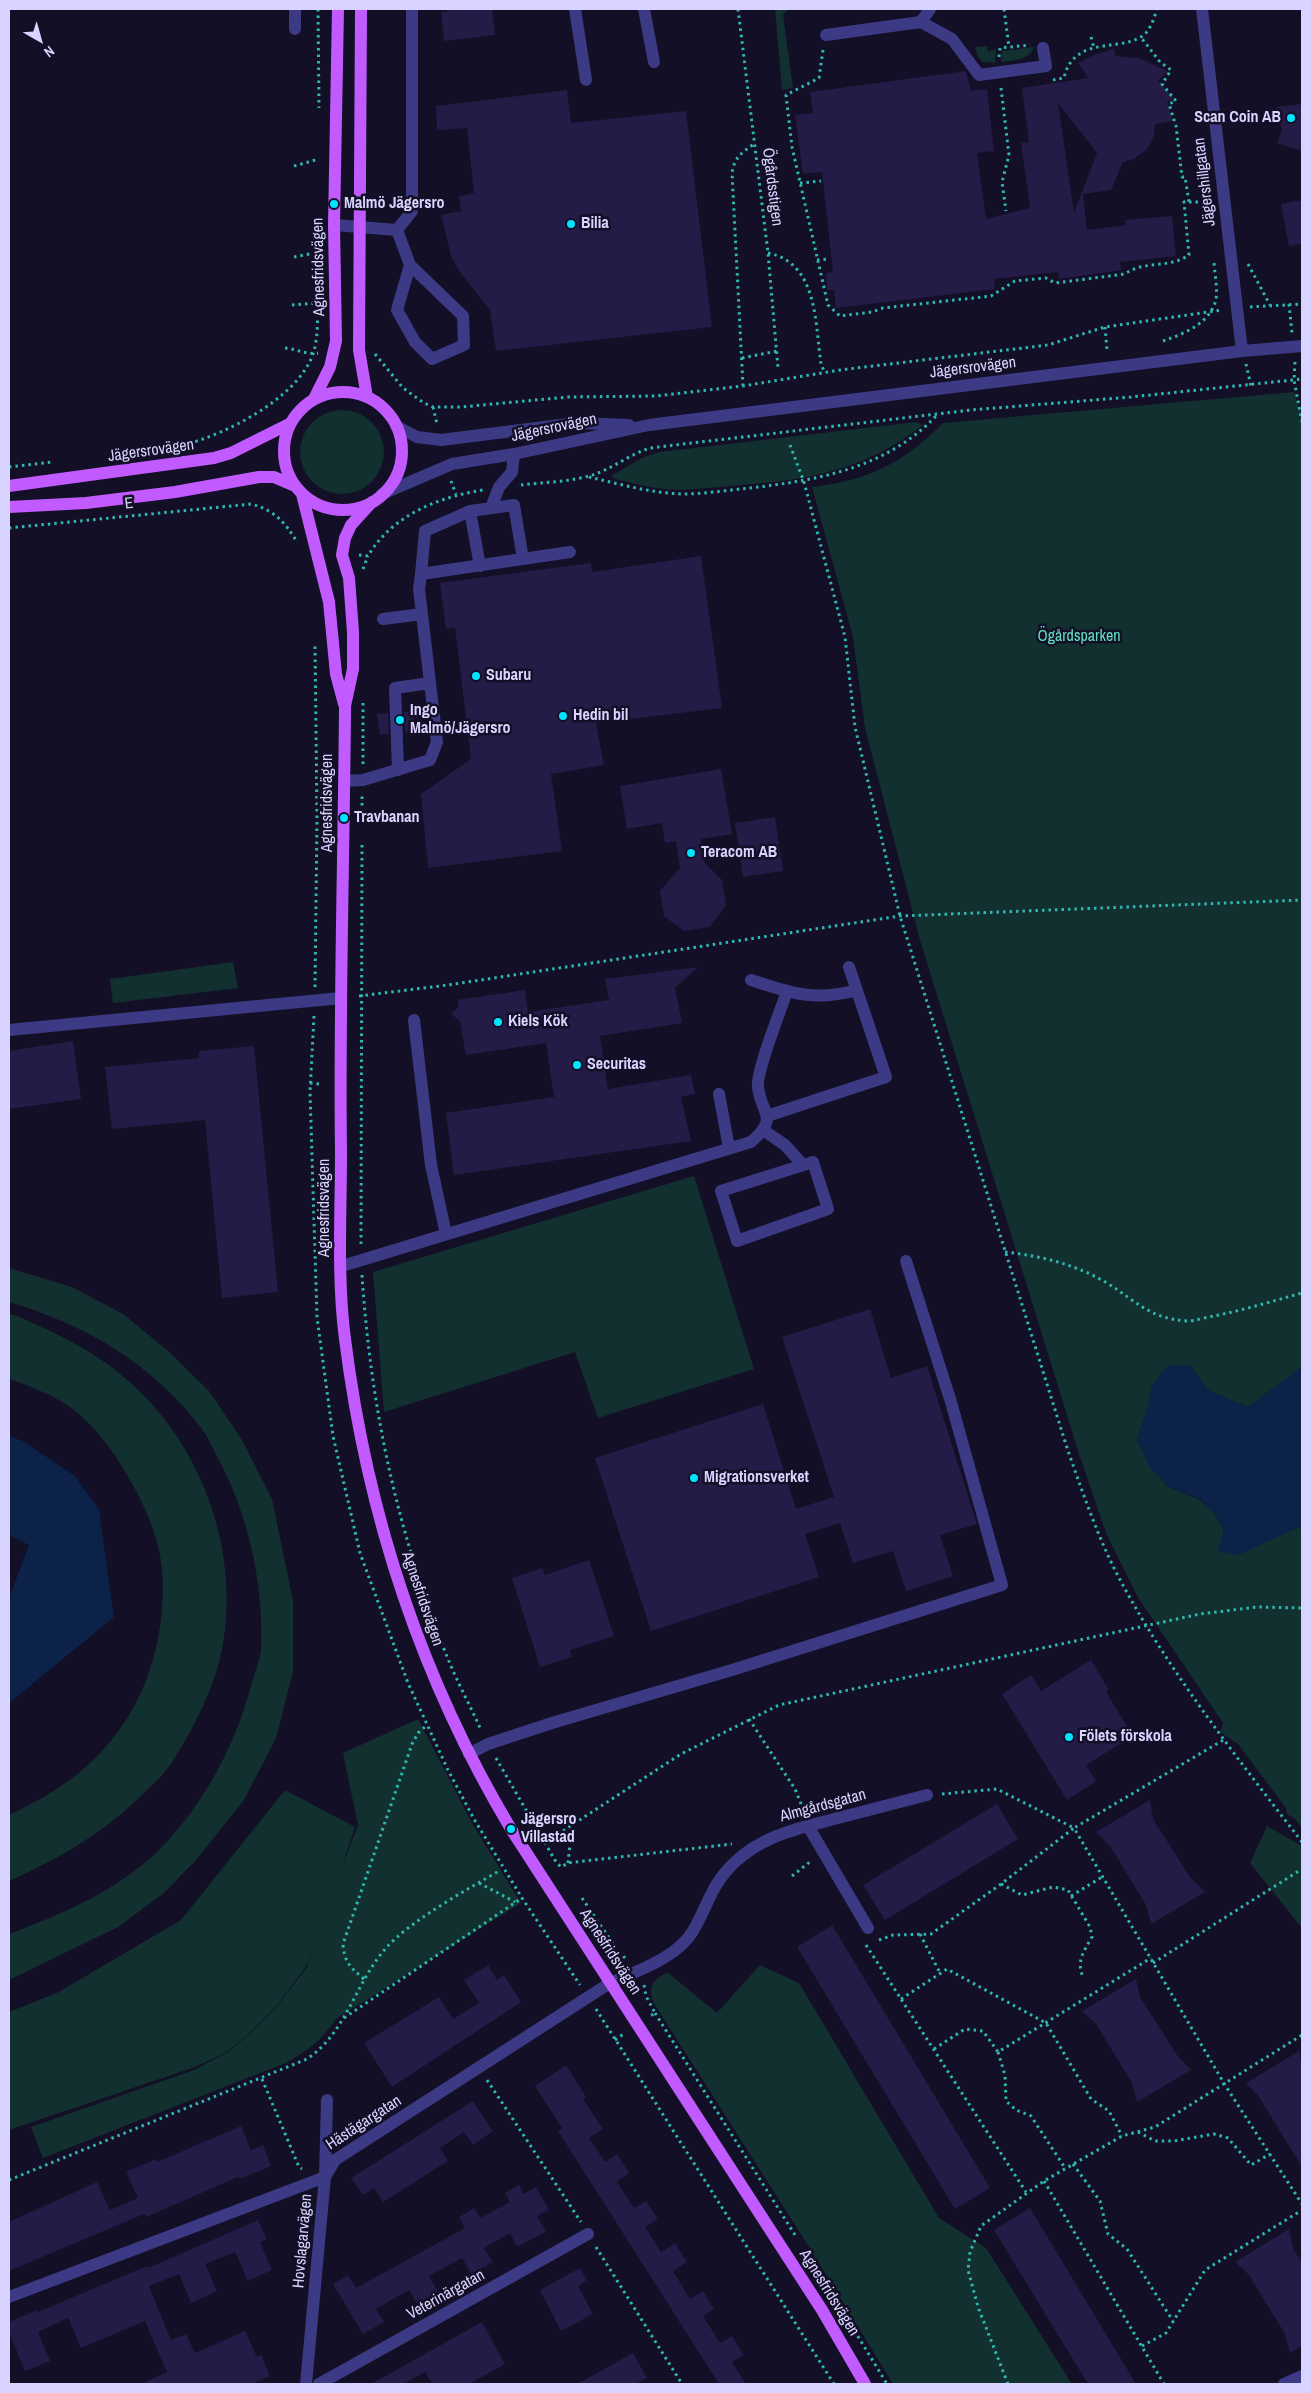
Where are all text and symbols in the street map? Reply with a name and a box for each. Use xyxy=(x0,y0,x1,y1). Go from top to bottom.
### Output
north arrow xyxy=(15,15,65,65)
text: N xyxy=(40,42,58,61)
place label: Scan Coin AB xyxy=(1194,108,1281,128)
marker: Scan Coin AB xyxy=(1285,112,1297,124)
street label: Jägershillgatan xyxy=(1190,137,1220,227)
street label: Ögårdsstigen xyxy=(758,147,786,227)
place label: Malmö Jägersro xyxy=(344,194,445,214)
marker: Malmö Jägersro xyxy=(328,198,340,210)
place label: Bilia xyxy=(581,214,609,234)
street label: Agnesfridsvägen xyxy=(309,218,329,316)
marker: Bilia xyxy=(565,218,577,230)
street label: Jägersrovägen xyxy=(929,353,1017,383)
street label: Jägersrovägen xyxy=(510,410,598,446)
street label: Jägersrovägen xyxy=(107,435,195,467)
street label: E xyxy=(123,494,135,514)
park label: Ögårdsparken xyxy=(1037,627,1121,647)
place label: Subaru xyxy=(486,666,531,686)
marker: Subaru xyxy=(470,670,482,682)
place label: Ingo Malmö/Jägersro xyxy=(410,701,511,739)
place label: Hedin bil xyxy=(573,706,628,726)
marker: Hedin bil xyxy=(557,710,569,722)
marker: Ingo Malmö/Jägersro xyxy=(394,714,406,726)
street label: Agnesfridsvägen xyxy=(318,754,338,852)
place label: Travbanan xyxy=(354,808,420,828)
marker: Travbanan xyxy=(338,812,350,824)
place label: Teracom AB xyxy=(701,843,777,863)
marker: Teracom AB xyxy=(685,847,697,859)
place label: Kiels Kök xyxy=(508,1012,568,1032)
marker: Kiels Kök xyxy=(492,1016,504,1028)
place label: Securitas xyxy=(587,1055,646,1075)
marker: Securitas xyxy=(571,1059,583,1071)
street label: Agnesfridsvägen xyxy=(315,1159,335,1257)
place label: Migrationsverket xyxy=(704,1468,809,1488)
marker: Migrationsverket xyxy=(688,1472,700,1484)
street label: Agnesfridsvägen xyxy=(397,1549,447,1649)
place label: Fölets förskola xyxy=(1079,1727,1172,1747)
marker: Fölets förskola xyxy=(1063,1731,1075,1743)
street label: Almgårdsgatan xyxy=(778,1785,868,1827)
place label: Jägersro Villastad xyxy=(521,1810,576,1848)
marker: Jägersro Villastad xyxy=(505,1823,517,1835)
street label: Agnesfridsvägen xyxy=(575,1905,645,1999)
street label: Hästägargatan xyxy=(323,2092,405,2154)
street label: Hovslagarvägen xyxy=(289,2193,317,2289)
street label: Agnesfridsvägen xyxy=(795,2246,863,2340)
street label: Veterinärgatan xyxy=(404,2266,488,2324)

